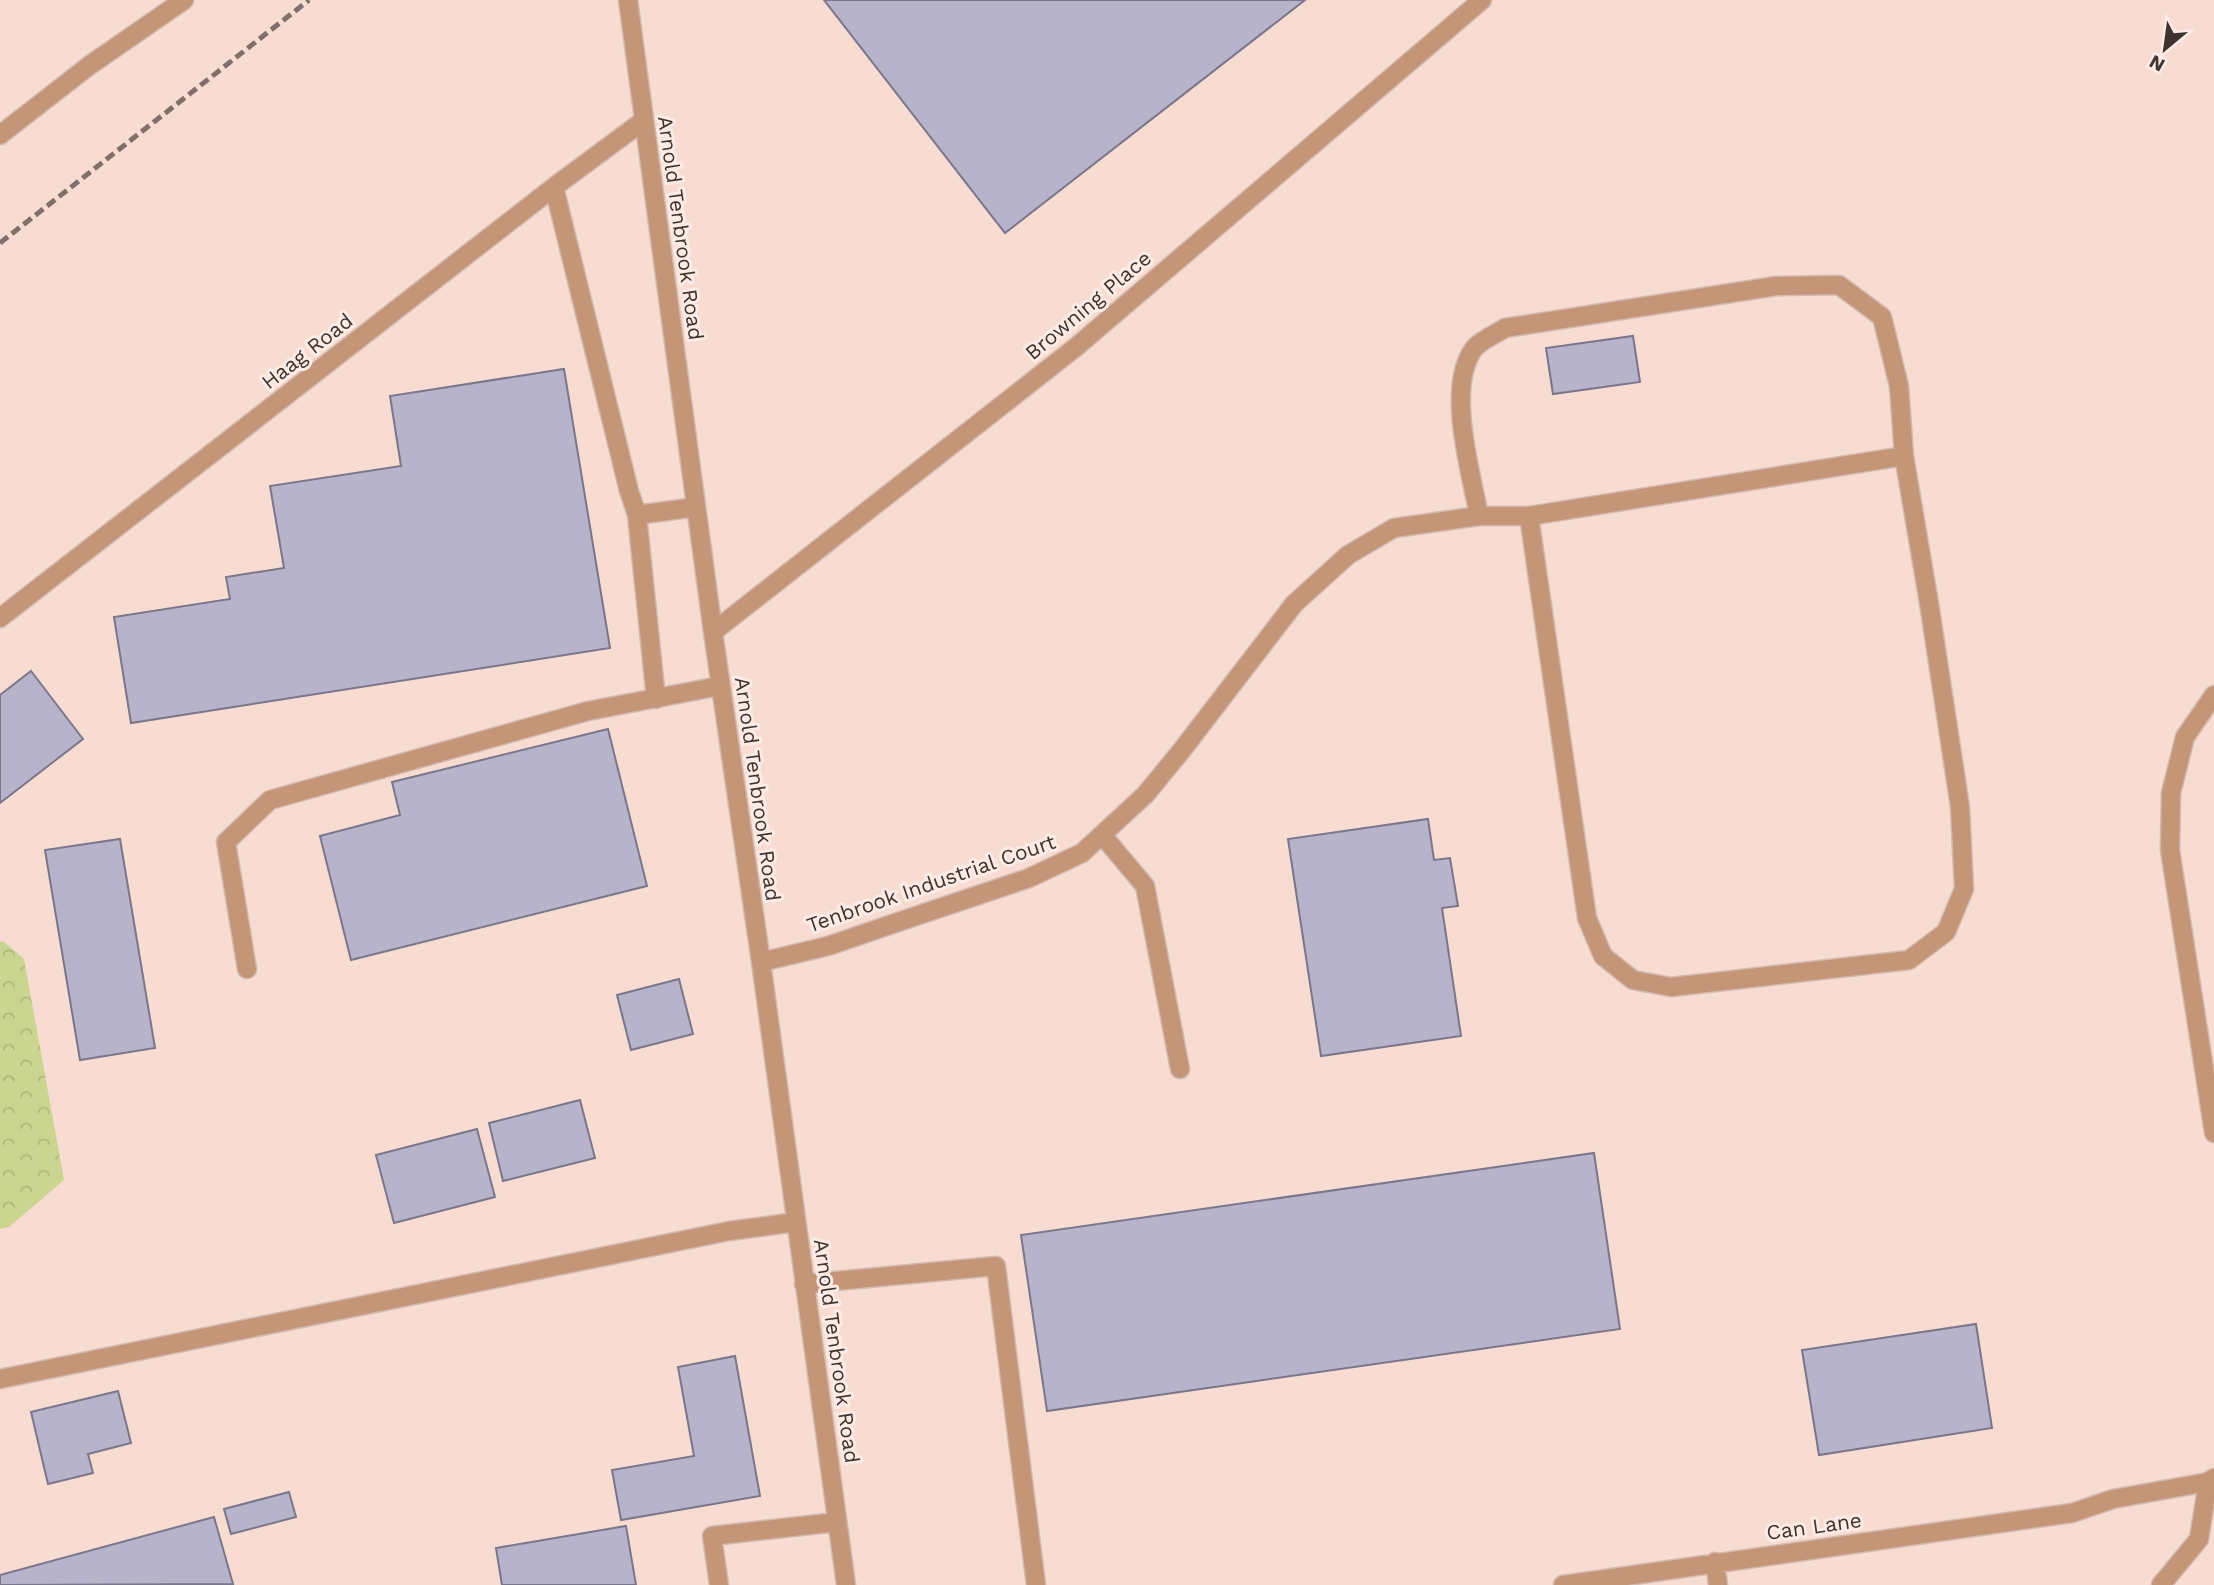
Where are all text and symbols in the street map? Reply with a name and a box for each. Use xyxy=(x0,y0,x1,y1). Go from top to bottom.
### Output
north arrow xyxy=(2130,14,2200,84)
text: N xyxy=(2145,50,2169,77)
street label: Arnold Tenbrook Road xyxy=(653,114,709,342)
street label: Browning Place xyxy=(1020,245,1156,365)
street label: Haag Road xyxy=(256,308,358,394)
street label: Arnold Tenbrook Road xyxy=(730,675,786,903)
street label: Tenbrook Industrial Court xyxy=(803,829,1059,937)
street label: Arnold Tenbrook Road xyxy=(809,1237,865,1465)
street label: Can Lane xyxy=(1765,1507,1863,1545)

